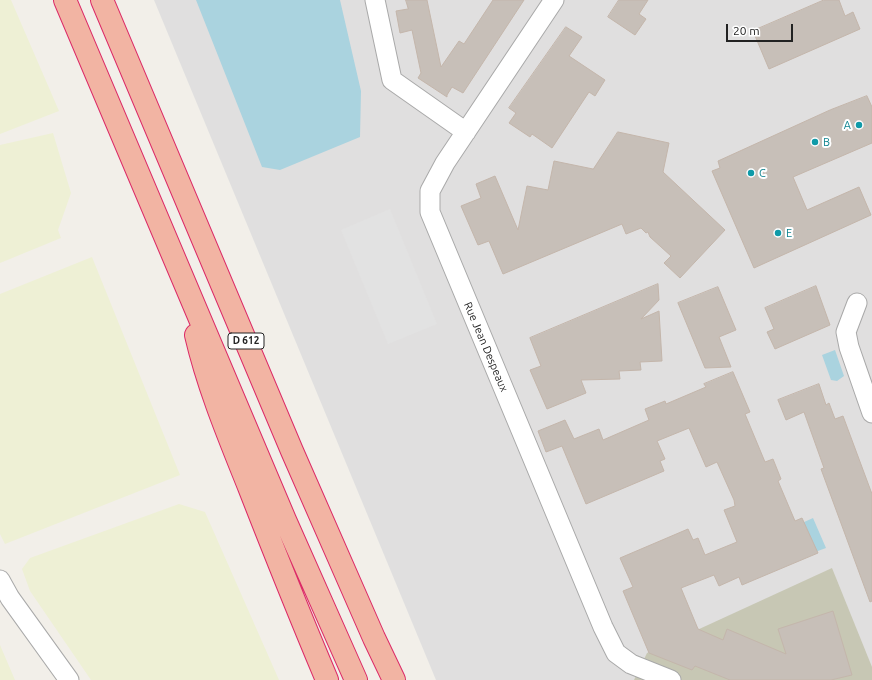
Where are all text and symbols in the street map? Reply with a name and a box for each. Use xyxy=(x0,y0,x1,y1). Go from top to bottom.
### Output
scale bar xyxy=(728,16,795,42)
text: 20 m xyxy=(733,24,760,37)
place label: A xyxy=(844,118,851,132)
marker: A xyxy=(854,120,864,130)
place label: B xyxy=(823,135,830,149)
marker: B xyxy=(810,137,820,147)
place label: C xyxy=(759,166,766,180)
marker: C xyxy=(746,168,756,178)
place label: E xyxy=(786,226,792,240)
marker: E xyxy=(773,228,783,238)
street label: Rue Jean Despeaux xyxy=(461,300,511,394)
road number: D 612 xyxy=(228,333,264,349)

